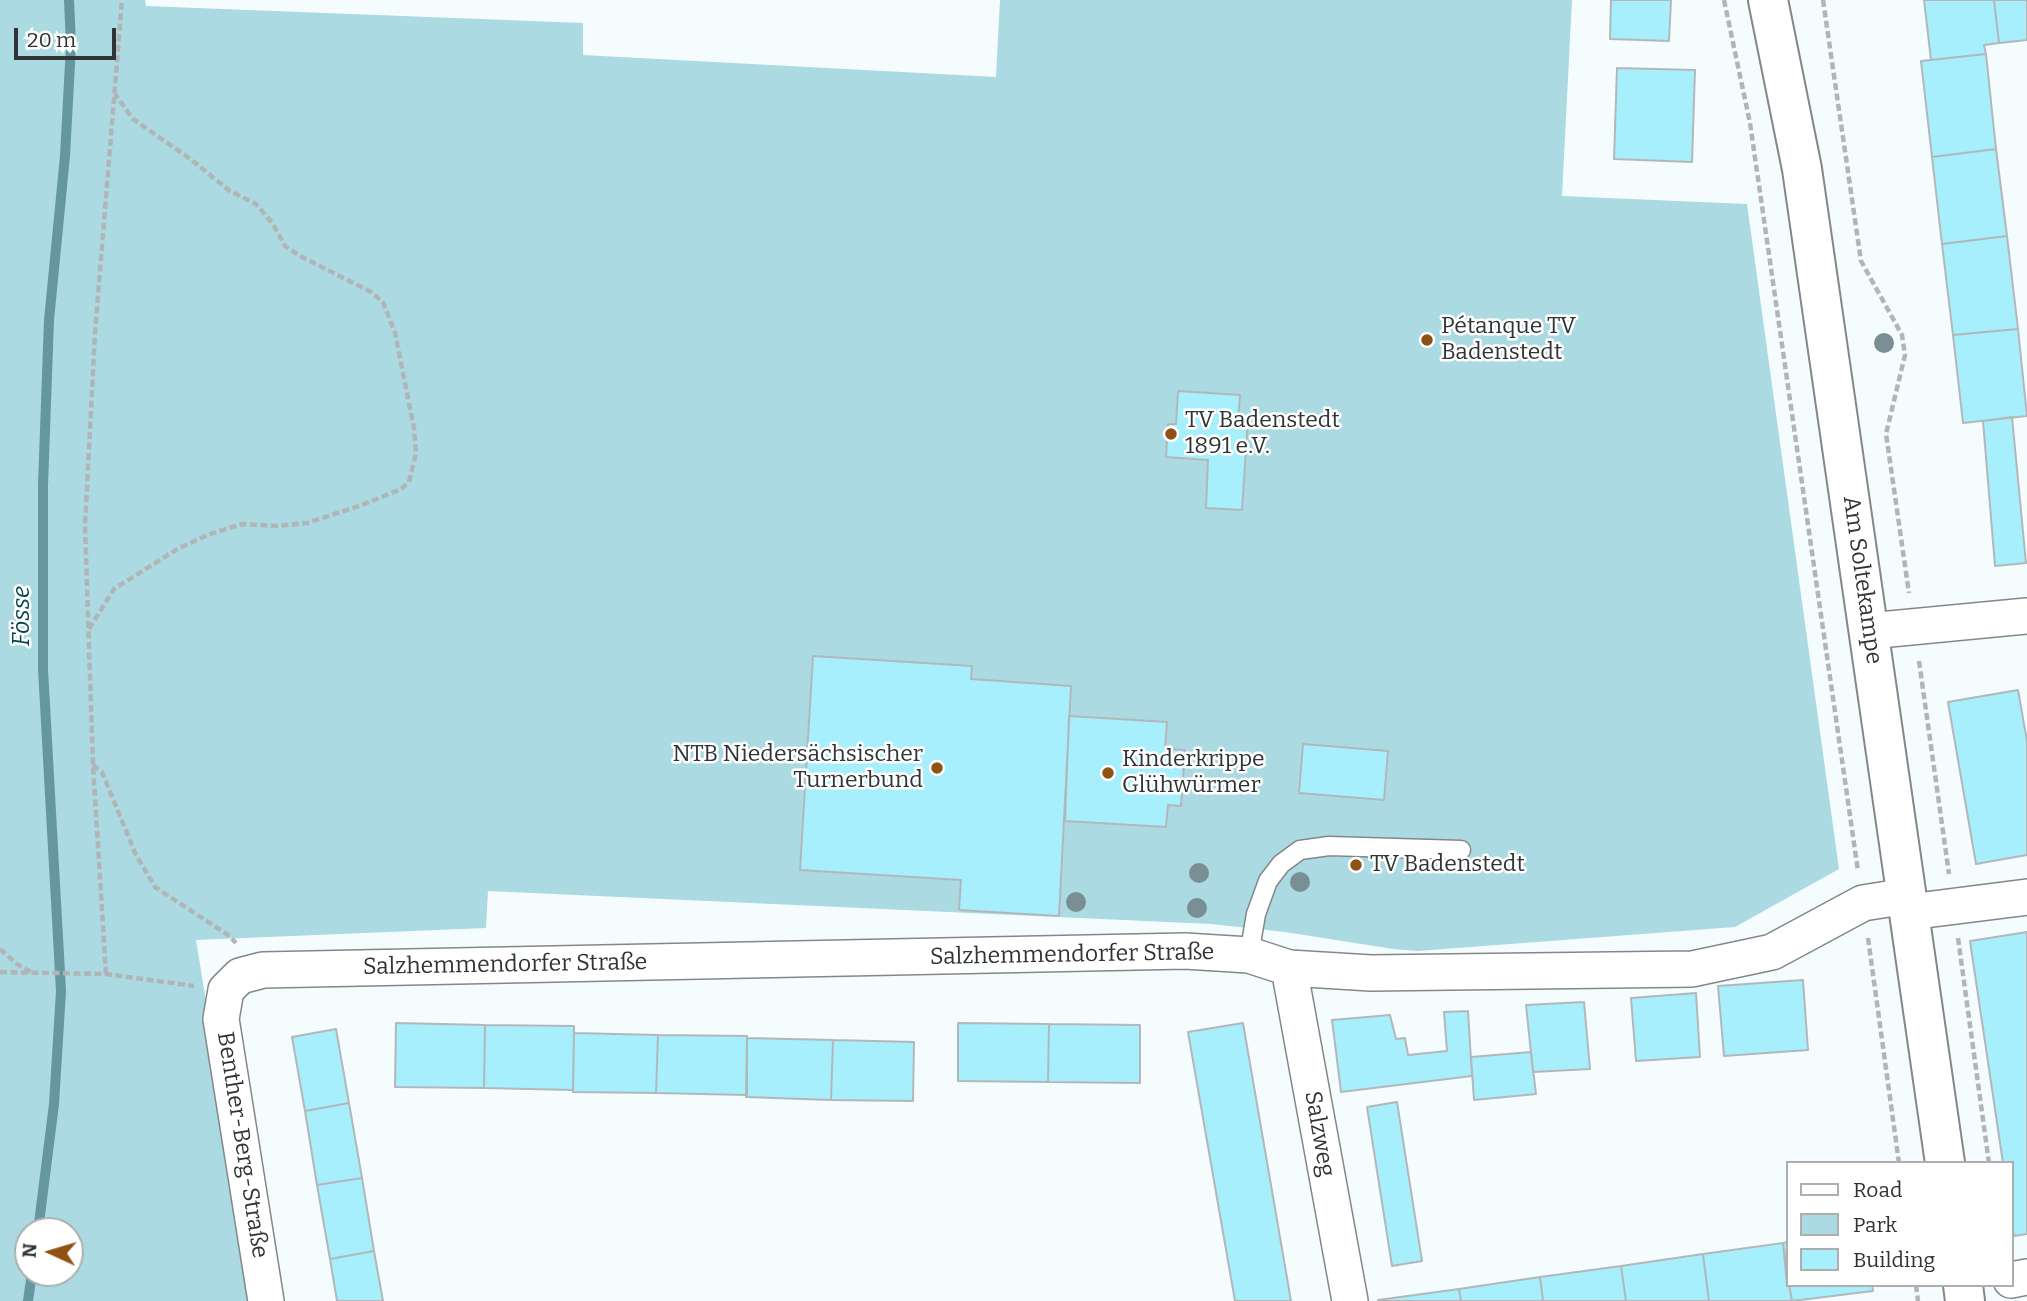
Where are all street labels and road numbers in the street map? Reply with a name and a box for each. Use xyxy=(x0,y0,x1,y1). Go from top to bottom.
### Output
street label: Am Soltekampe xyxy=(1837,494,1887,666)
street label: Salzhemmendorfer Straße xyxy=(930,939,1214,971)
street label: Salzhemmendorfer Straße xyxy=(363,949,647,981)
street label: Benther-Berg-Straße xyxy=(210,1030,274,1260)
street label: Salzweg xyxy=(1298,1089,1340,1179)

